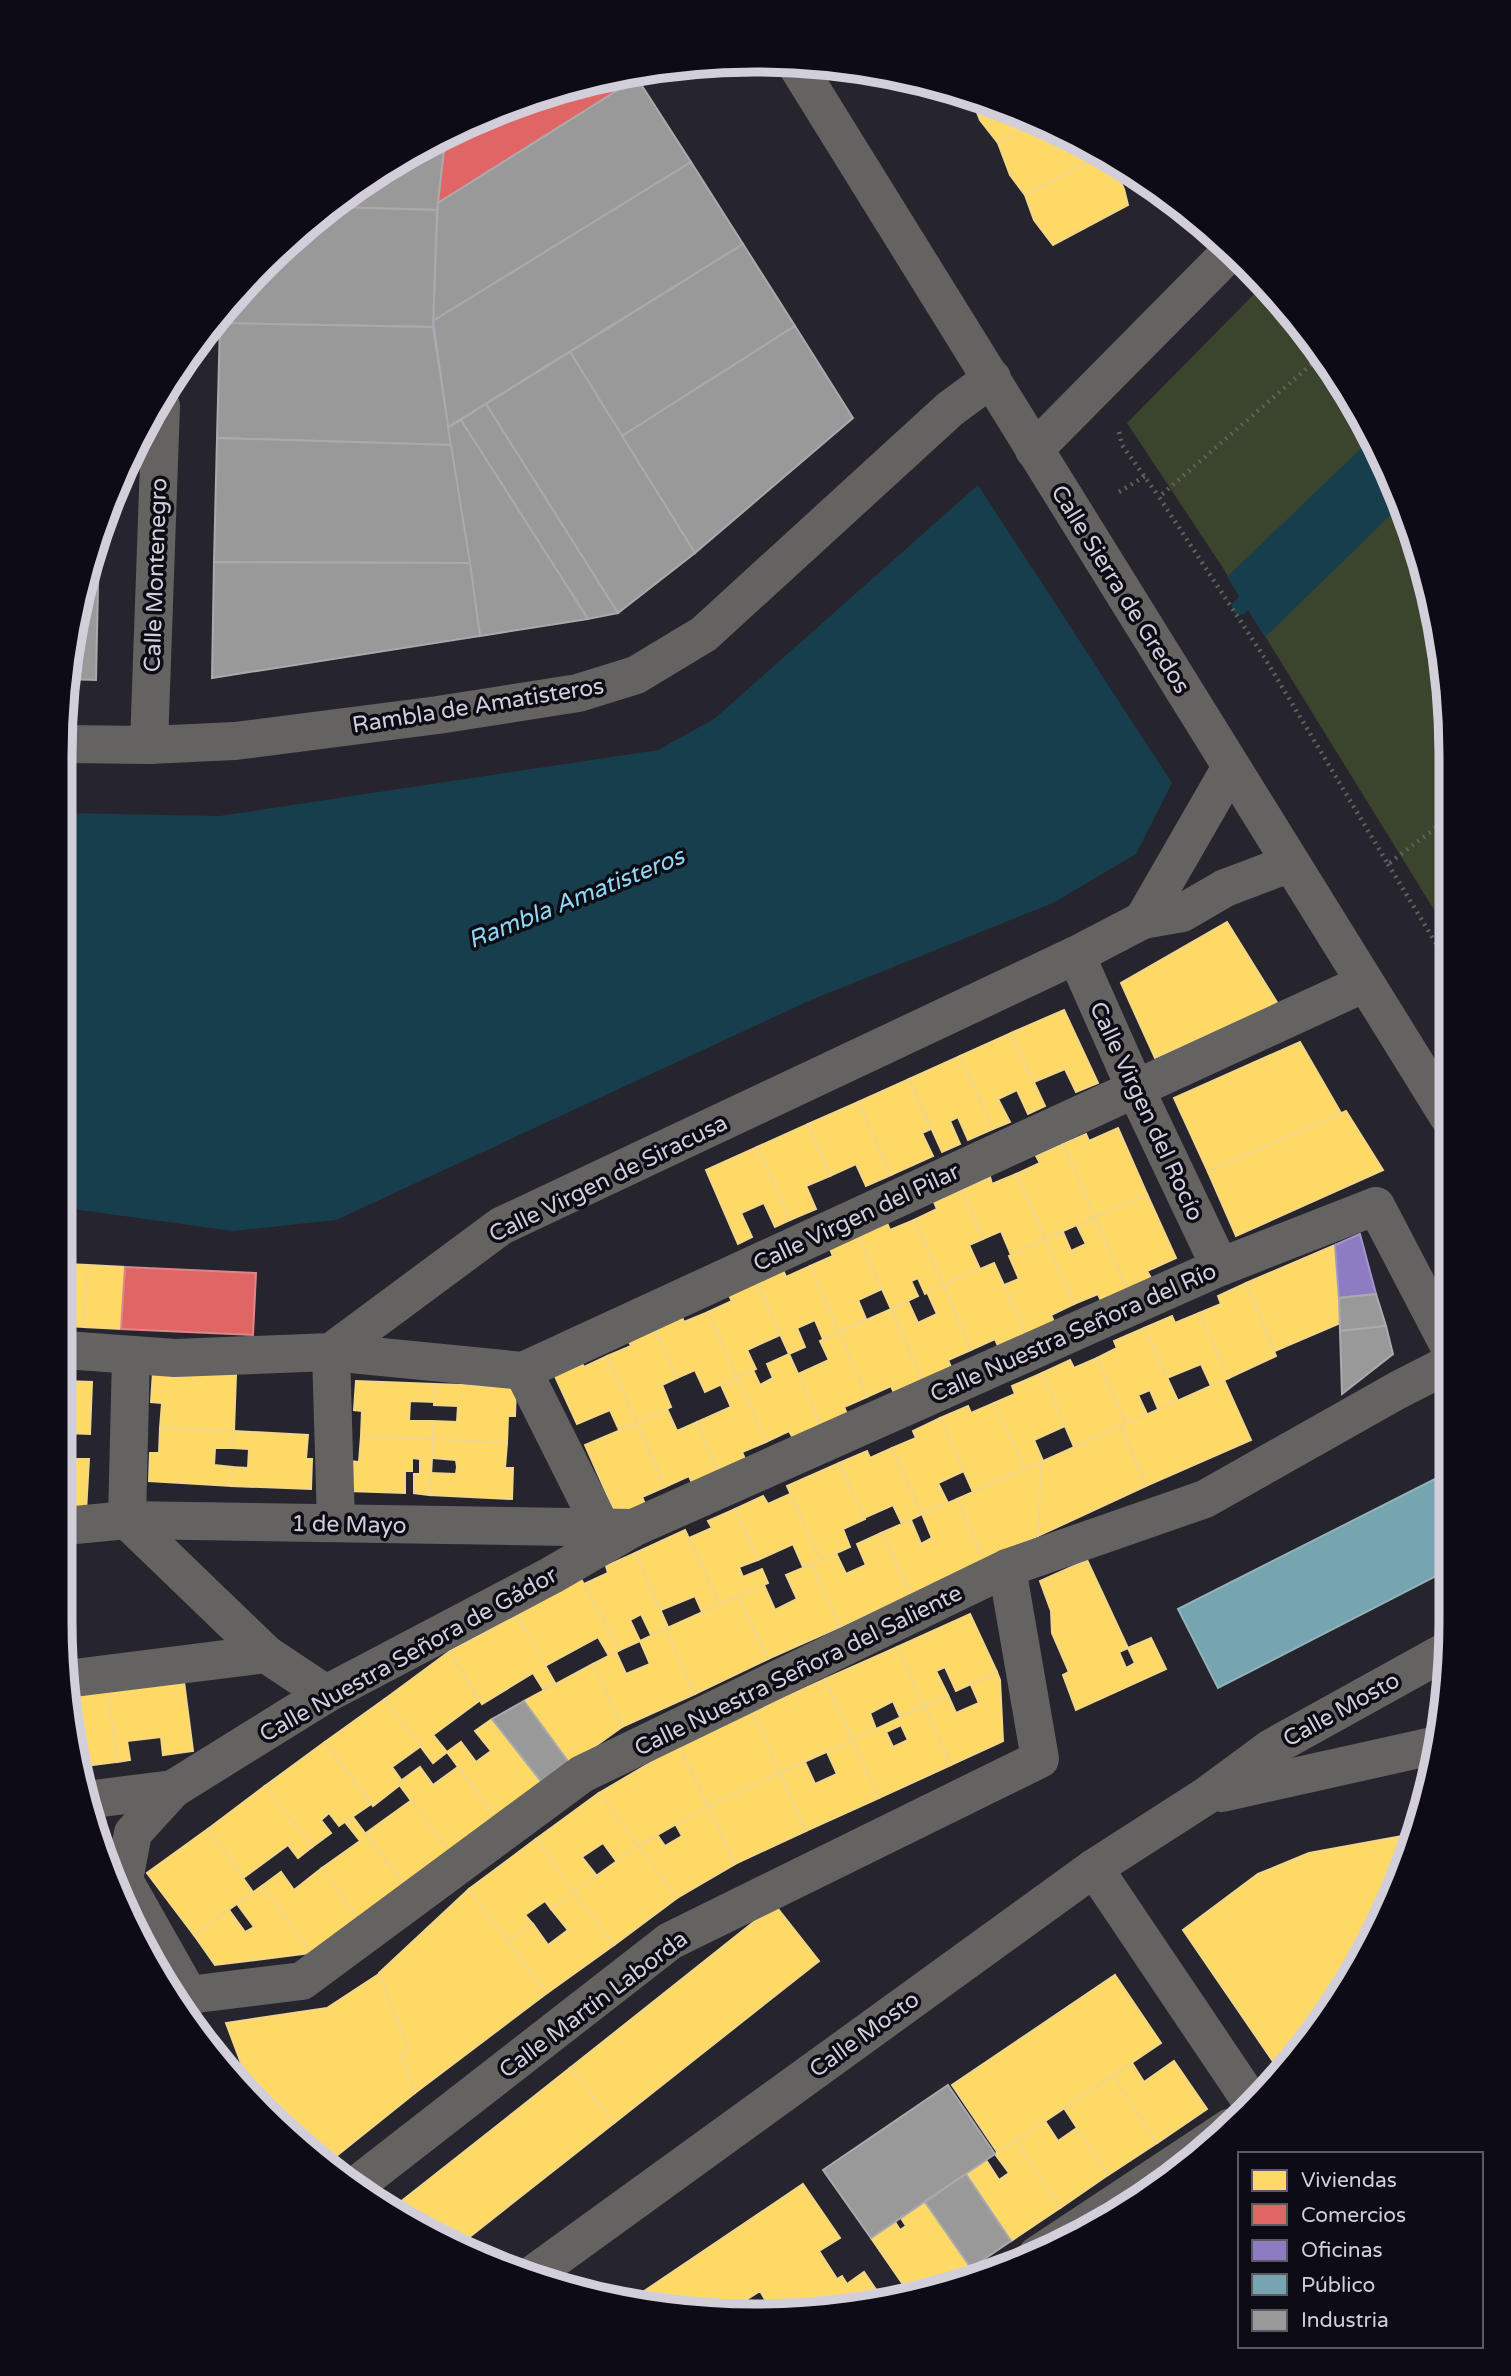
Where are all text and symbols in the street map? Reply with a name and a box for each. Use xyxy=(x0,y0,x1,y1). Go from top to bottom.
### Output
street label: Calle Montenegro xyxy=(139,477,173,673)
street label: Calle Sierra de Gredos xyxy=(1045,480,1196,699)
street label: Rambla de Amatisteros xyxy=(350,672,606,740)
water label: Rambla Amatisteros xyxy=(464,841,690,955)
street label: Calle Virgen del Rocío xyxy=(1083,997,1209,1225)
street label: Calle Virgen de Siracusa xyxy=(485,1109,732,1249)
street label: Calle Virgen del Pilar xyxy=(749,1158,964,1278)
street label: Calle Nuestra Señora del Río xyxy=(926,1257,1221,1409)
street label: 1 de Mayo xyxy=(291,1510,407,1540)
street label: Calle Nuestra Señora de Gádor xyxy=(255,1561,562,1749)
street label: Calle Nuestra Señora del Saliente xyxy=(630,1579,967,1763)
street label: Calle Mosto xyxy=(1278,1666,1405,1753)
street label: Calle Martín Laborda xyxy=(494,1925,693,2085)
street label: Calle Mosto xyxy=(804,1986,925,2084)
legend xyxy=(1238,2152,1483,2348)
text: Viviendas xyxy=(1301,2168,1397,2193)
text: Comercios xyxy=(1301,2203,1406,2228)
text: Oficinas xyxy=(1301,2238,1383,2263)
text: Público xyxy=(1301,2273,1375,2298)
text: Industria xyxy=(1301,2308,1389,2333)

